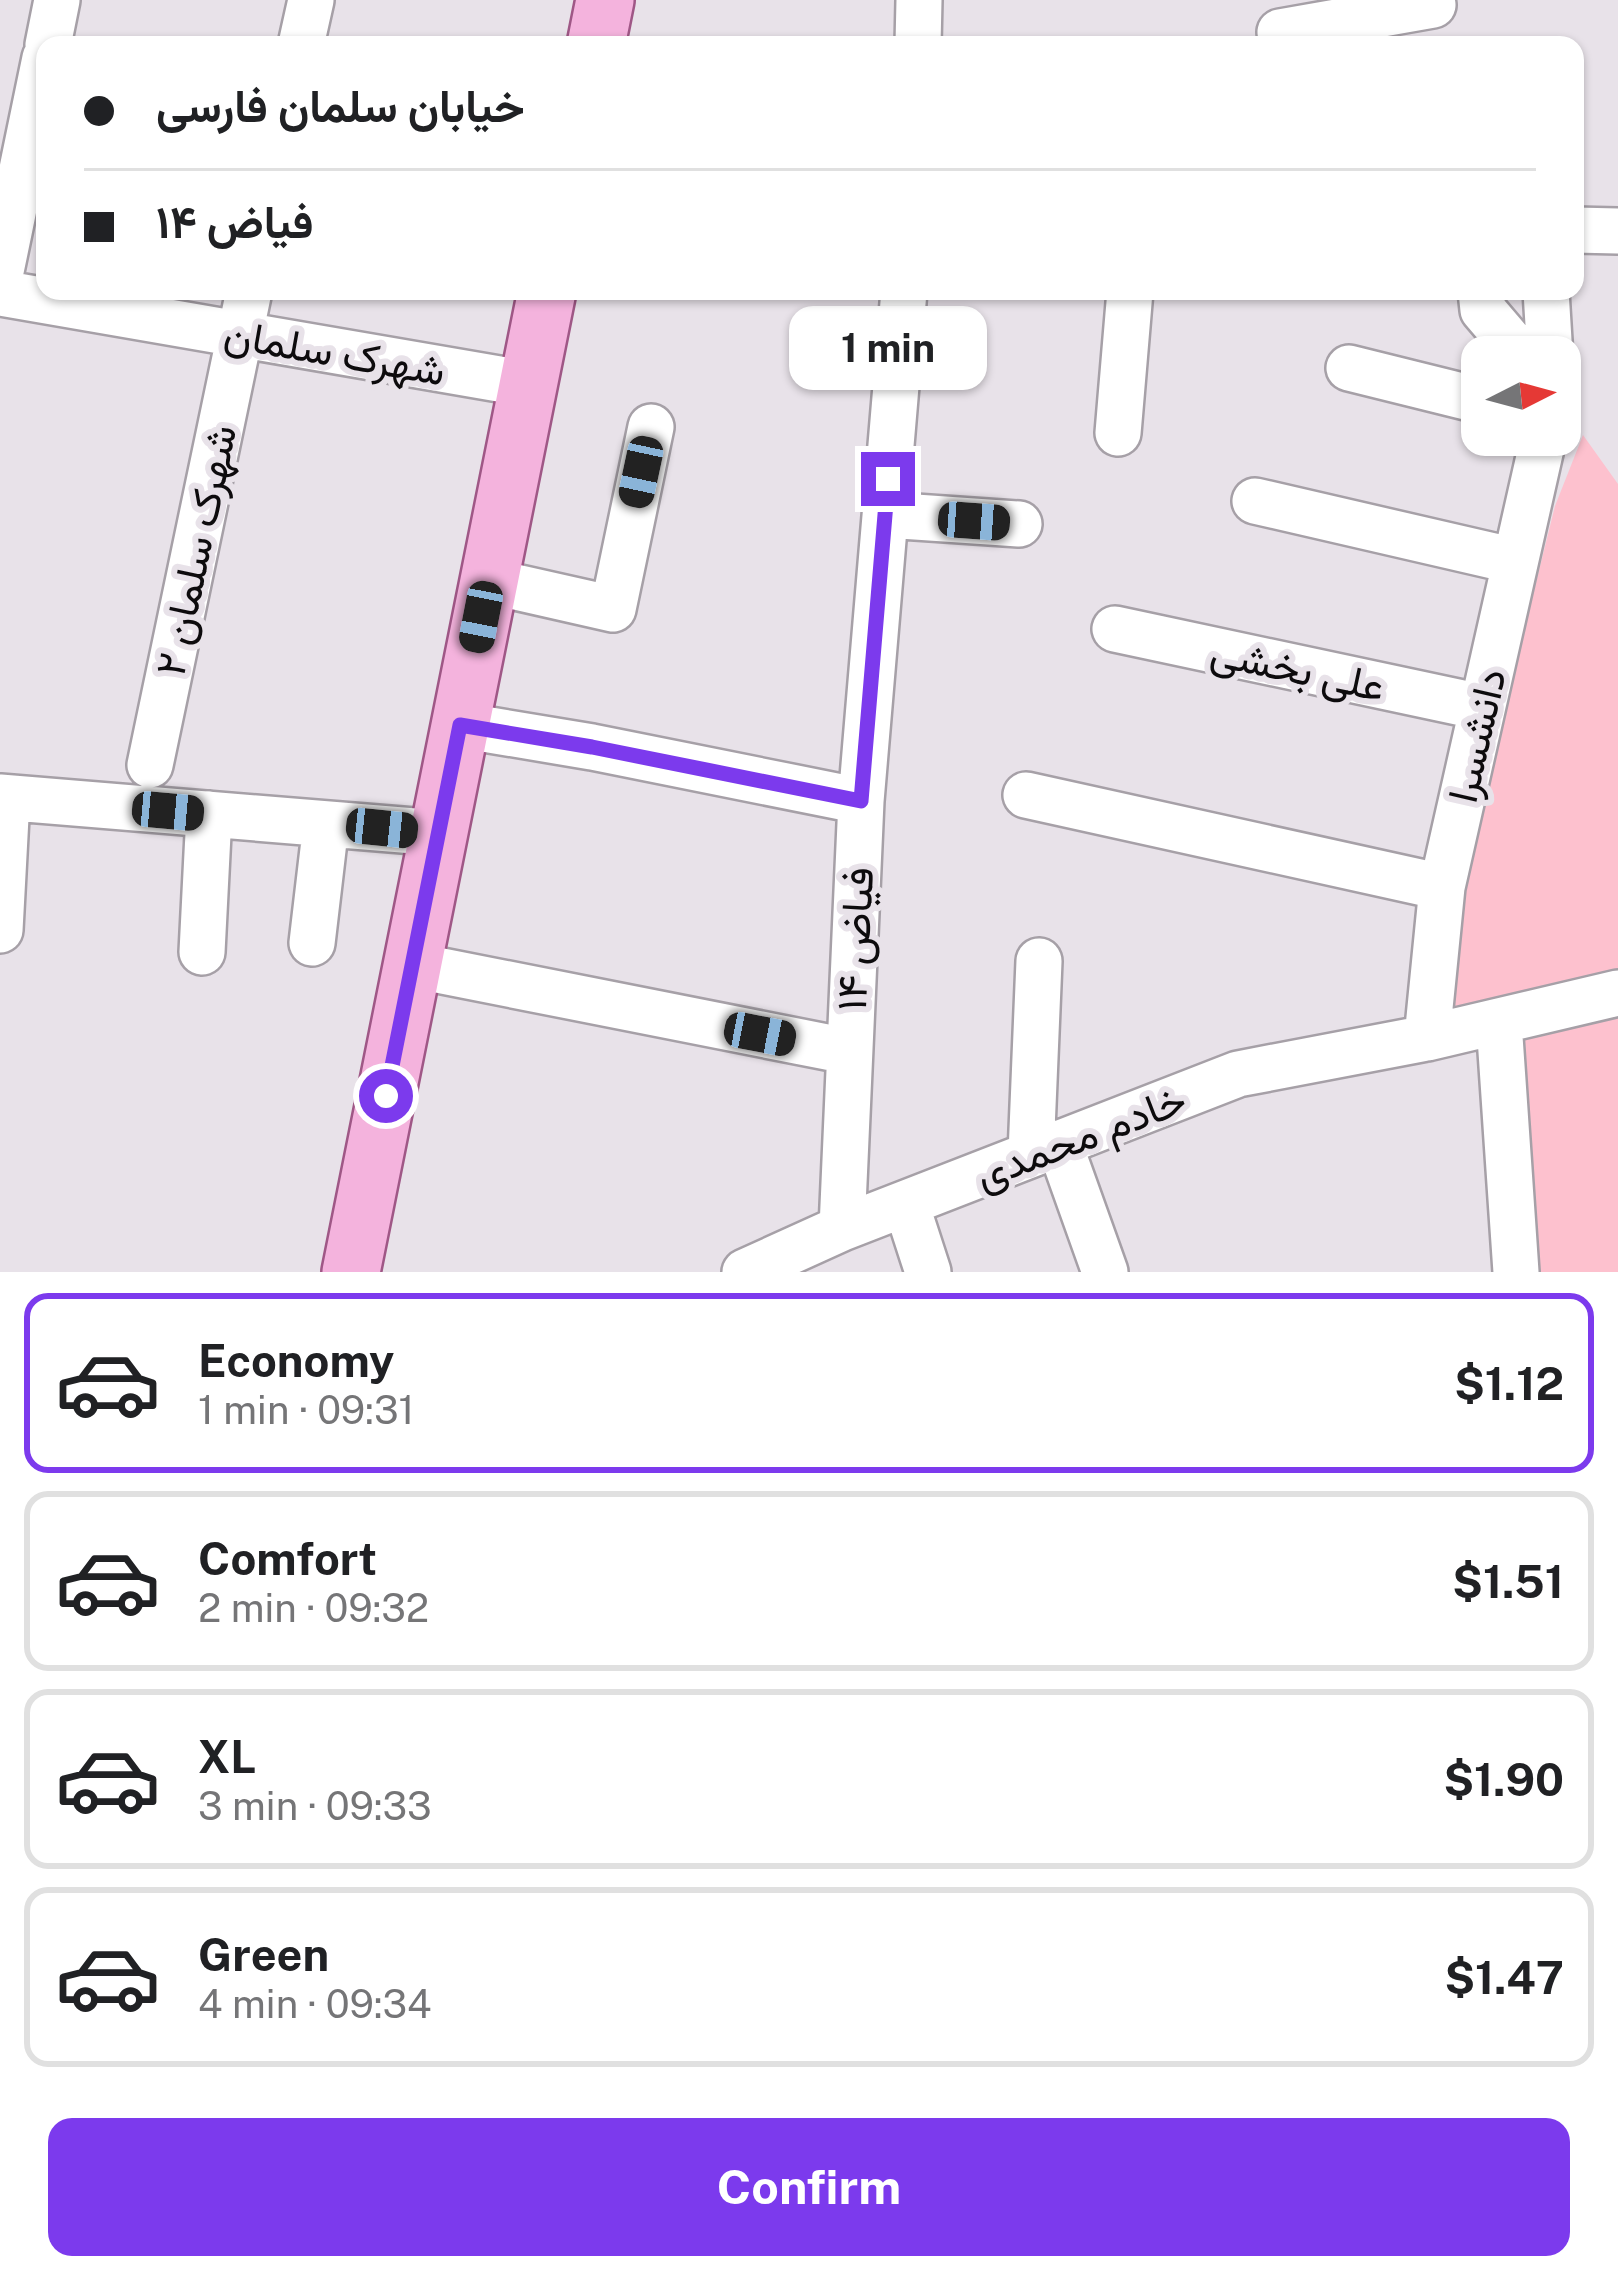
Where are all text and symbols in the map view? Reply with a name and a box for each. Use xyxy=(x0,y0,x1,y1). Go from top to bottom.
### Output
text: خیابان سلمان فارسی xyxy=(156,79,524,132)
text: فیاض ۱۴ xyxy=(156,195,313,248)
callout: 1 min xyxy=(789,305,987,389)
street label: شهرک سلمان xyxy=(220,307,449,397)
text: 1 min xyxy=(841,325,935,371)
north arrow xyxy=(1461,336,1581,456)
map controls xyxy=(1461,336,1581,456)
street label: شهرک سلمان ۲ xyxy=(144,420,248,681)
car xyxy=(616,433,666,511)
route end xyxy=(861,452,915,506)
car xyxy=(937,501,1011,541)
car xyxy=(456,578,506,656)
street label: علی بخشی xyxy=(1206,626,1389,712)
street label: دانشسرا xyxy=(1437,663,1518,807)
car xyxy=(131,790,205,832)
car xyxy=(344,806,420,850)
street label: فیاض ۱۴ xyxy=(826,866,884,1012)
car xyxy=(721,1009,799,1059)
route start xyxy=(359,1069,413,1123)
street label: خادم محمدی xyxy=(968,1073,1194,1202)
icon: car xyxy=(54,1329,162,1437)
text: Economy xyxy=(198,1334,394,1387)
text: $1.12 xyxy=(1454,1357,1564,1410)
text: 1 min · 09:31 xyxy=(198,1387,414,1433)
icon: car xyxy=(54,1527,162,1635)
text: Comfort xyxy=(198,1532,377,1585)
text: $1.51 xyxy=(1452,1555,1564,1608)
text: 2 min · 09:32 xyxy=(198,1585,429,1631)
icon: car xyxy=(54,1725,162,1833)
text: XL xyxy=(198,1730,256,1783)
text: $1.90 xyxy=(1443,1753,1564,1806)
text: 3 min · 09:33 xyxy=(198,1783,432,1829)
icon: car xyxy=(54,1923,162,2031)
text: Green xyxy=(198,1928,329,1981)
text: $1.47 xyxy=(1444,1951,1564,2004)
text: 4 min · 09:34 xyxy=(198,1981,432,2027)
button: Confirm xyxy=(48,2118,1570,2256)

